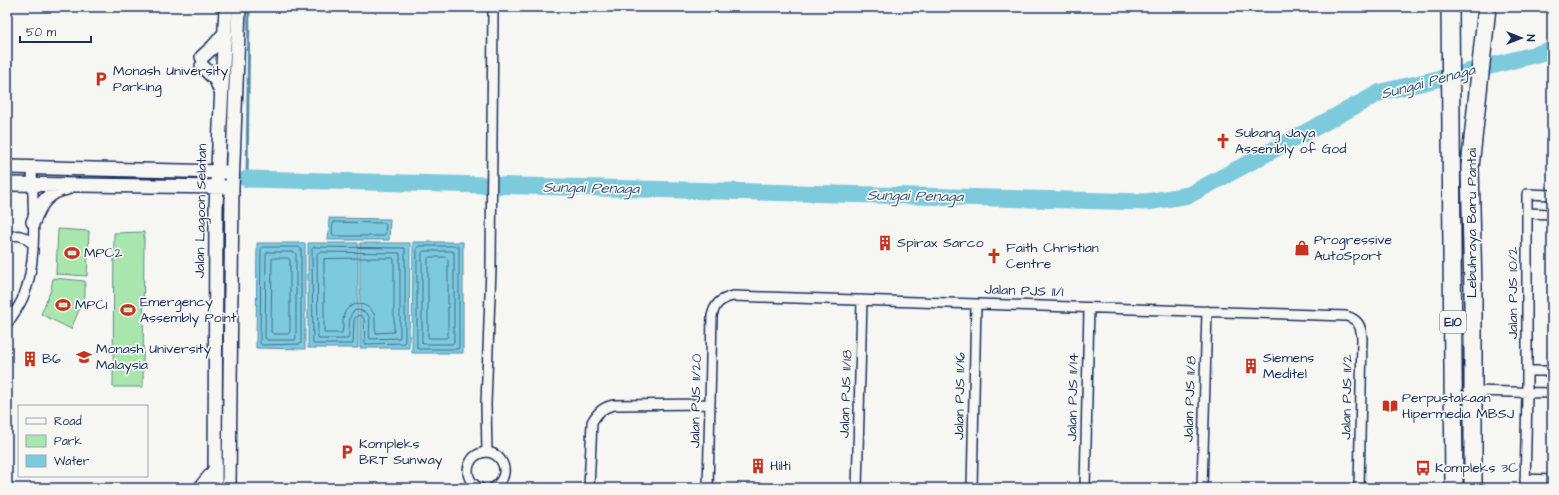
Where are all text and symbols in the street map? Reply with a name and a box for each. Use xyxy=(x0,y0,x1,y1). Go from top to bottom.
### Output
scale bar xyxy=(20,18,91,44)
north arrow xyxy=(1501,18,1541,58)
text: 50 m xyxy=(26,24,57,41)
text: N xyxy=(1523,35,1538,42)
water label: Sungai Penaga xyxy=(1379,59,1479,106)
place label: Monash University Parking xyxy=(113,61,228,97)
parking icon: Monash University Parking xyxy=(92,70,110,88)
place label: Subang Jaya Assembly of God xyxy=(1235,123,1346,159)
church icon: Subang Jaya Assembly of God xyxy=(1214,132,1232,150)
street label: Jalan Lagoon Selatan xyxy=(190,144,212,278)
street label: Lebuhraya Baru Pantai xyxy=(1462,148,1482,298)
water label: Sungai Penaga xyxy=(543,177,641,200)
water label: Sungai Penaga xyxy=(867,185,965,208)
place label: Progressive AutoSport xyxy=(1314,230,1392,266)
place label: Spirax Sarco xyxy=(897,233,984,253)
building icon: Spirax Sarco xyxy=(876,234,894,252)
place label: Faith Christian Centre xyxy=(1006,238,1099,274)
shop icon: Progressive AutoSport xyxy=(1293,239,1311,257)
place label: MPC2 xyxy=(84,243,122,263)
sports icon: MPC2 xyxy=(63,244,81,262)
church icon: Faith Christian Centre xyxy=(985,247,1003,265)
street label: Jalan PJS 10/2 xyxy=(1503,247,1523,339)
street label: Jalan PJS 11/1 xyxy=(984,280,1064,302)
place label: Emergency Assembly Point xyxy=(140,292,237,328)
place label: MPC1 xyxy=(75,295,107,315)
sports icon: MPC1 xyxy=(54,296,72,314)
sports icon: Emergency Assembly Point xyxy=(119,301,137,319)
road number: E10 xyxy=(1440,311,1466,333)
place label: Monash University Malaysia xyxy=(96,339,211,375)
school or university icon: Monash University Malaysia xyxy=(75,348,93,366)
place label: Siemens Meditel xyxy=(1263,348,1314,384)
place label: B6 xyxy=(42,349,61,369)
building icon: B6 xyxy=(21,350,39,368)
street label: Jalan PJS 11/18 xyxy=(834,350,858,438)
street label: Jalan PJS 11/16 xyxy=(949,352,971,440)
street label: Jalan PJS 11/14 xyxy=(1062,352,1084,442)
street label: Jalan PJS 11/20 xyxy=(685,354,707,448)
street label: Jalan PJS 11/2 xyxy=(1336,354,1358,440)
street label: Jalan PJS 11/8 xyxy=(1178,355,1202,443)
building icon: Siemens Meditel xyxy=(1242,357,1260,375)
place label: Perpustakaan Hipermedia MBSJ xyxy=(1402,388,1515,424)
library icon: Perpustakaan Hipermedia MBSJ xyxy=(1381,397,1399,415)
legend xyxy=(18,405,148,477)
text: Road xyxy=(54,413,82,430)
text: Park xyxy=(54,433,82,450)
place label: Kompleks BRT Sunway xyxy=(359,434,443,470)
parking icon: Kompleks BRT Sunway xyxy=(338,443,356,461)
text: Water xyxy=(54,453,90,470)
place label: Hilti xyxy=(770,456,791,476)
building icon: Hilti xyxy=(749,457,767,475)
place label: Kompleks 3C xyxy=(1435,458,1518,478)
bus stop icon: Kompleks 3C xyxy=(1414,459,1432,477)

